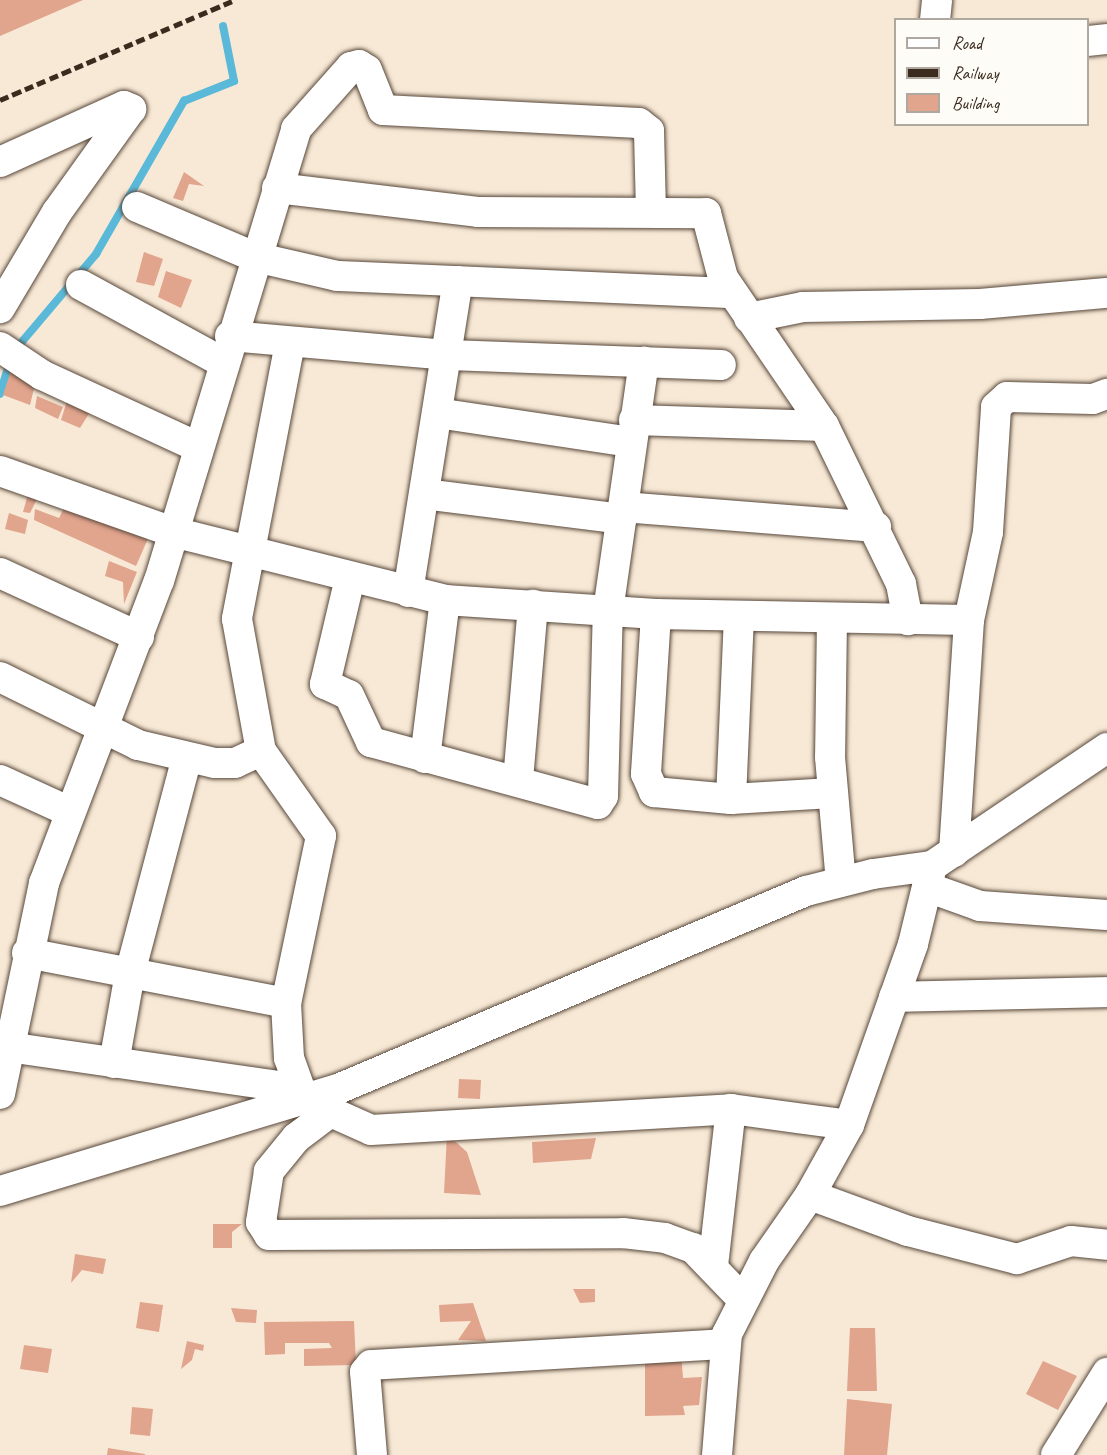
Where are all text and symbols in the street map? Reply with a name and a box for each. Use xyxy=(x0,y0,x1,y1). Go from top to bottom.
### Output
legend xyxy=(894,18,1089,126)
text: Road xyxy=(952,32,982,54)
text: Railway xyxy=(952,62,999,84)
text: Building xyxy=(952,92,999,114)

